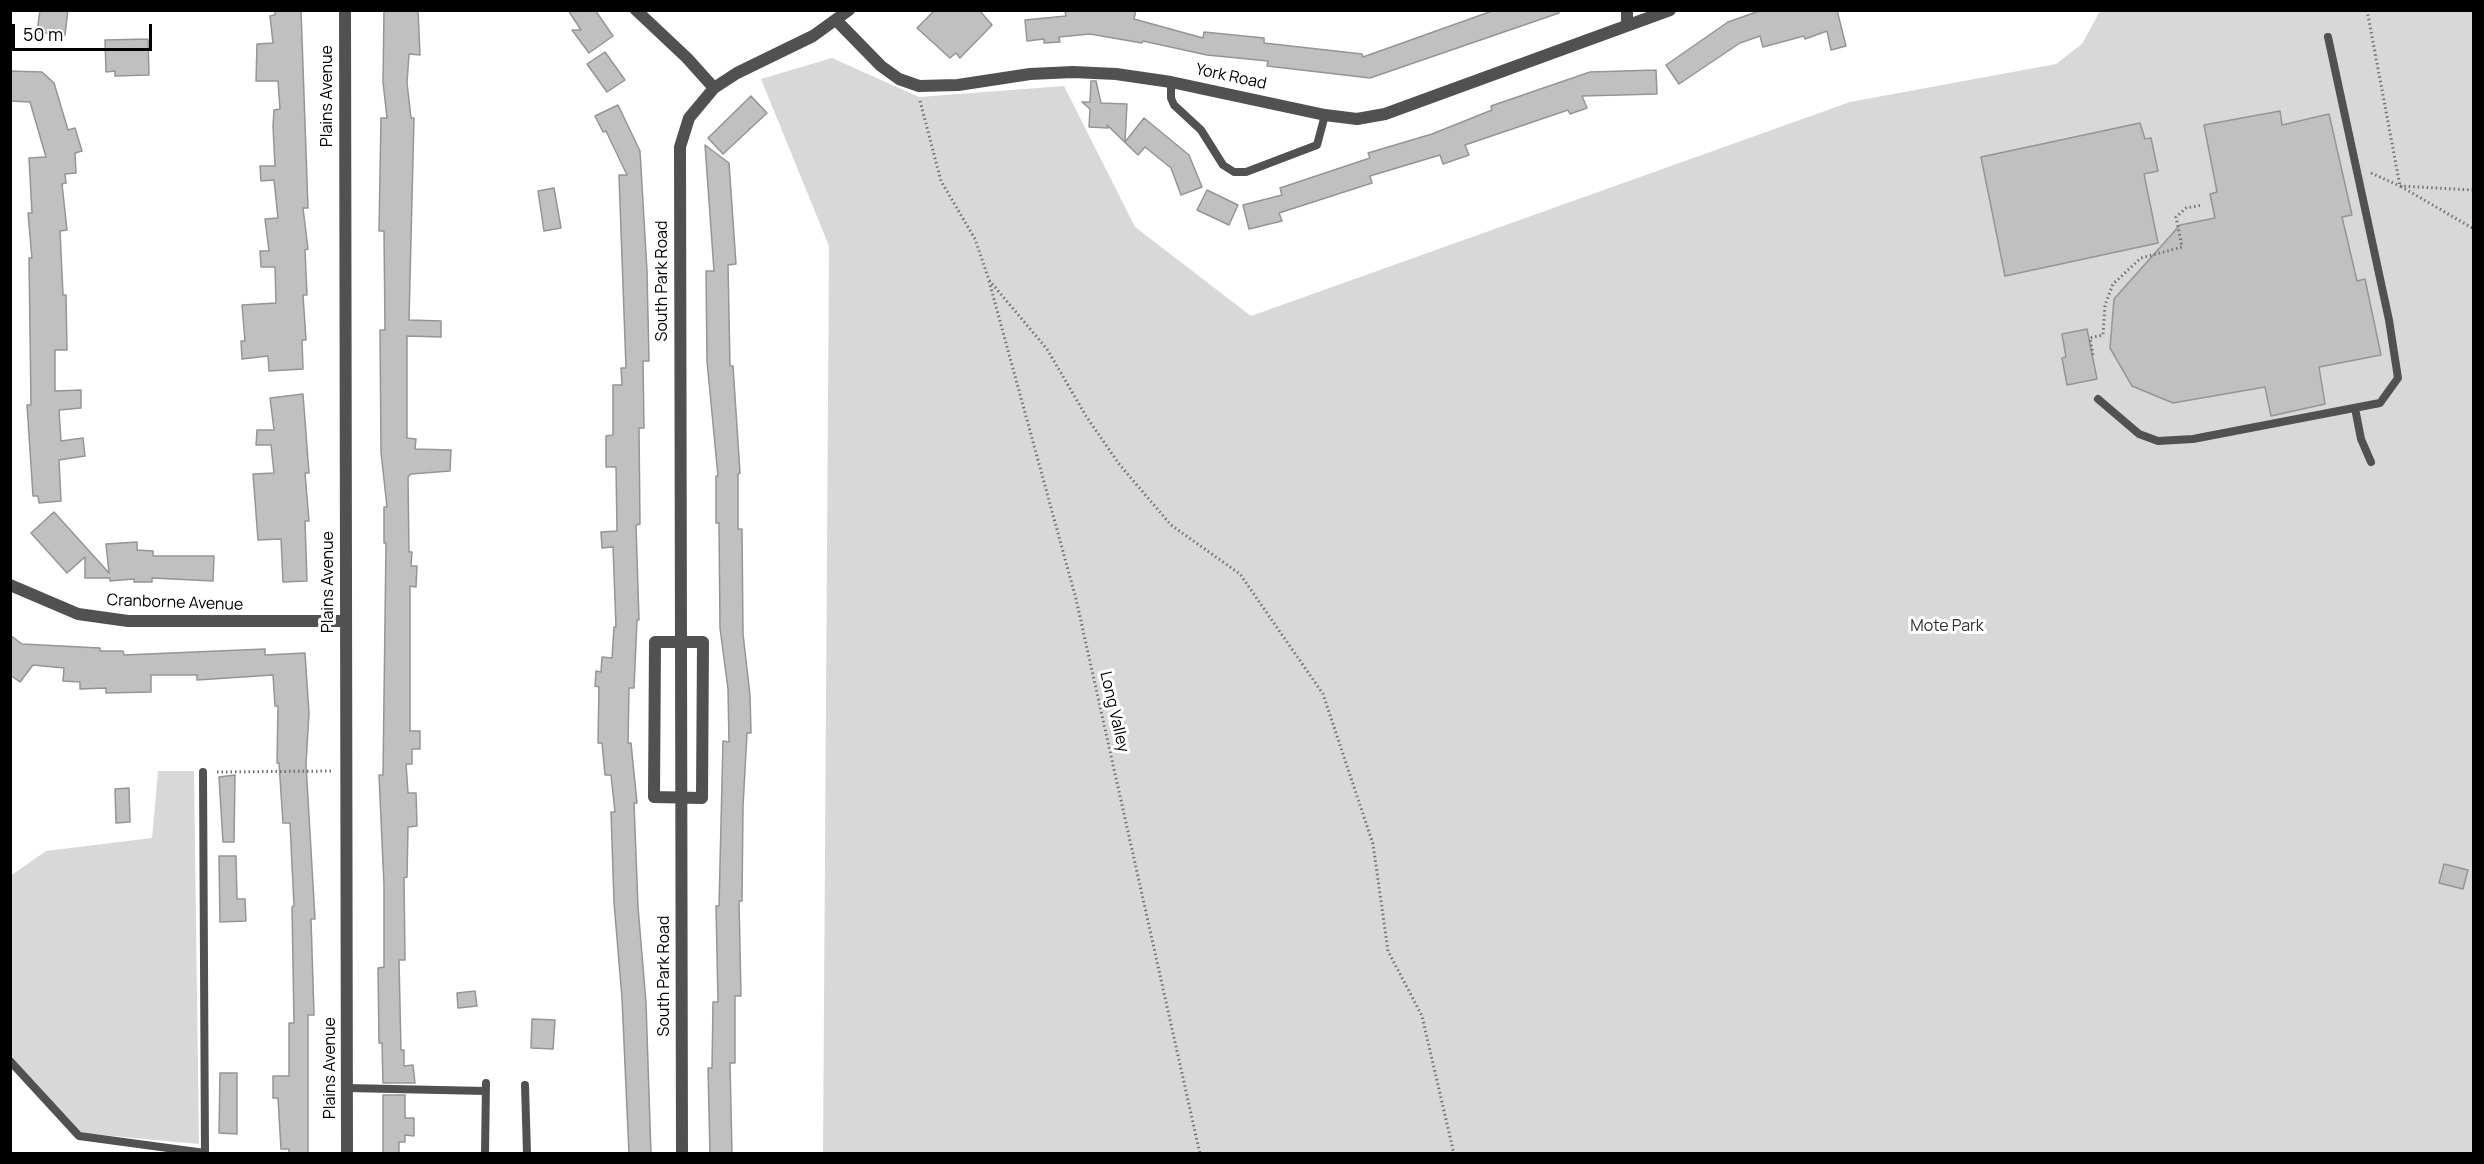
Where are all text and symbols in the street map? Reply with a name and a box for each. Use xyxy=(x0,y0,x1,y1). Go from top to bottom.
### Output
scale bar xyxy=(15,12,154,50)
text: 50 m xyxy=(23,22,63,46)
street label: Plains Avenue xyxy=(318,45,338,147)
street label: York Road xyxy=(1194,60,1268,94)
street label: South Park Road xyxy=(653,221,673,341)
street label: Plains Avenue xyxy=(319,531,339,633)
street label: Cranborne Avenue xyxy=(106,591,244,615)
park label: Mote Park xyxy=(1910,617,1984,637)
street label: Long Valley xyxy=(1095,670,1133,754)
street label: South Park Road xyxy=(655,916,675,1036)
street label: Plains Avenue xyxy=(321,1017,341,1119)

